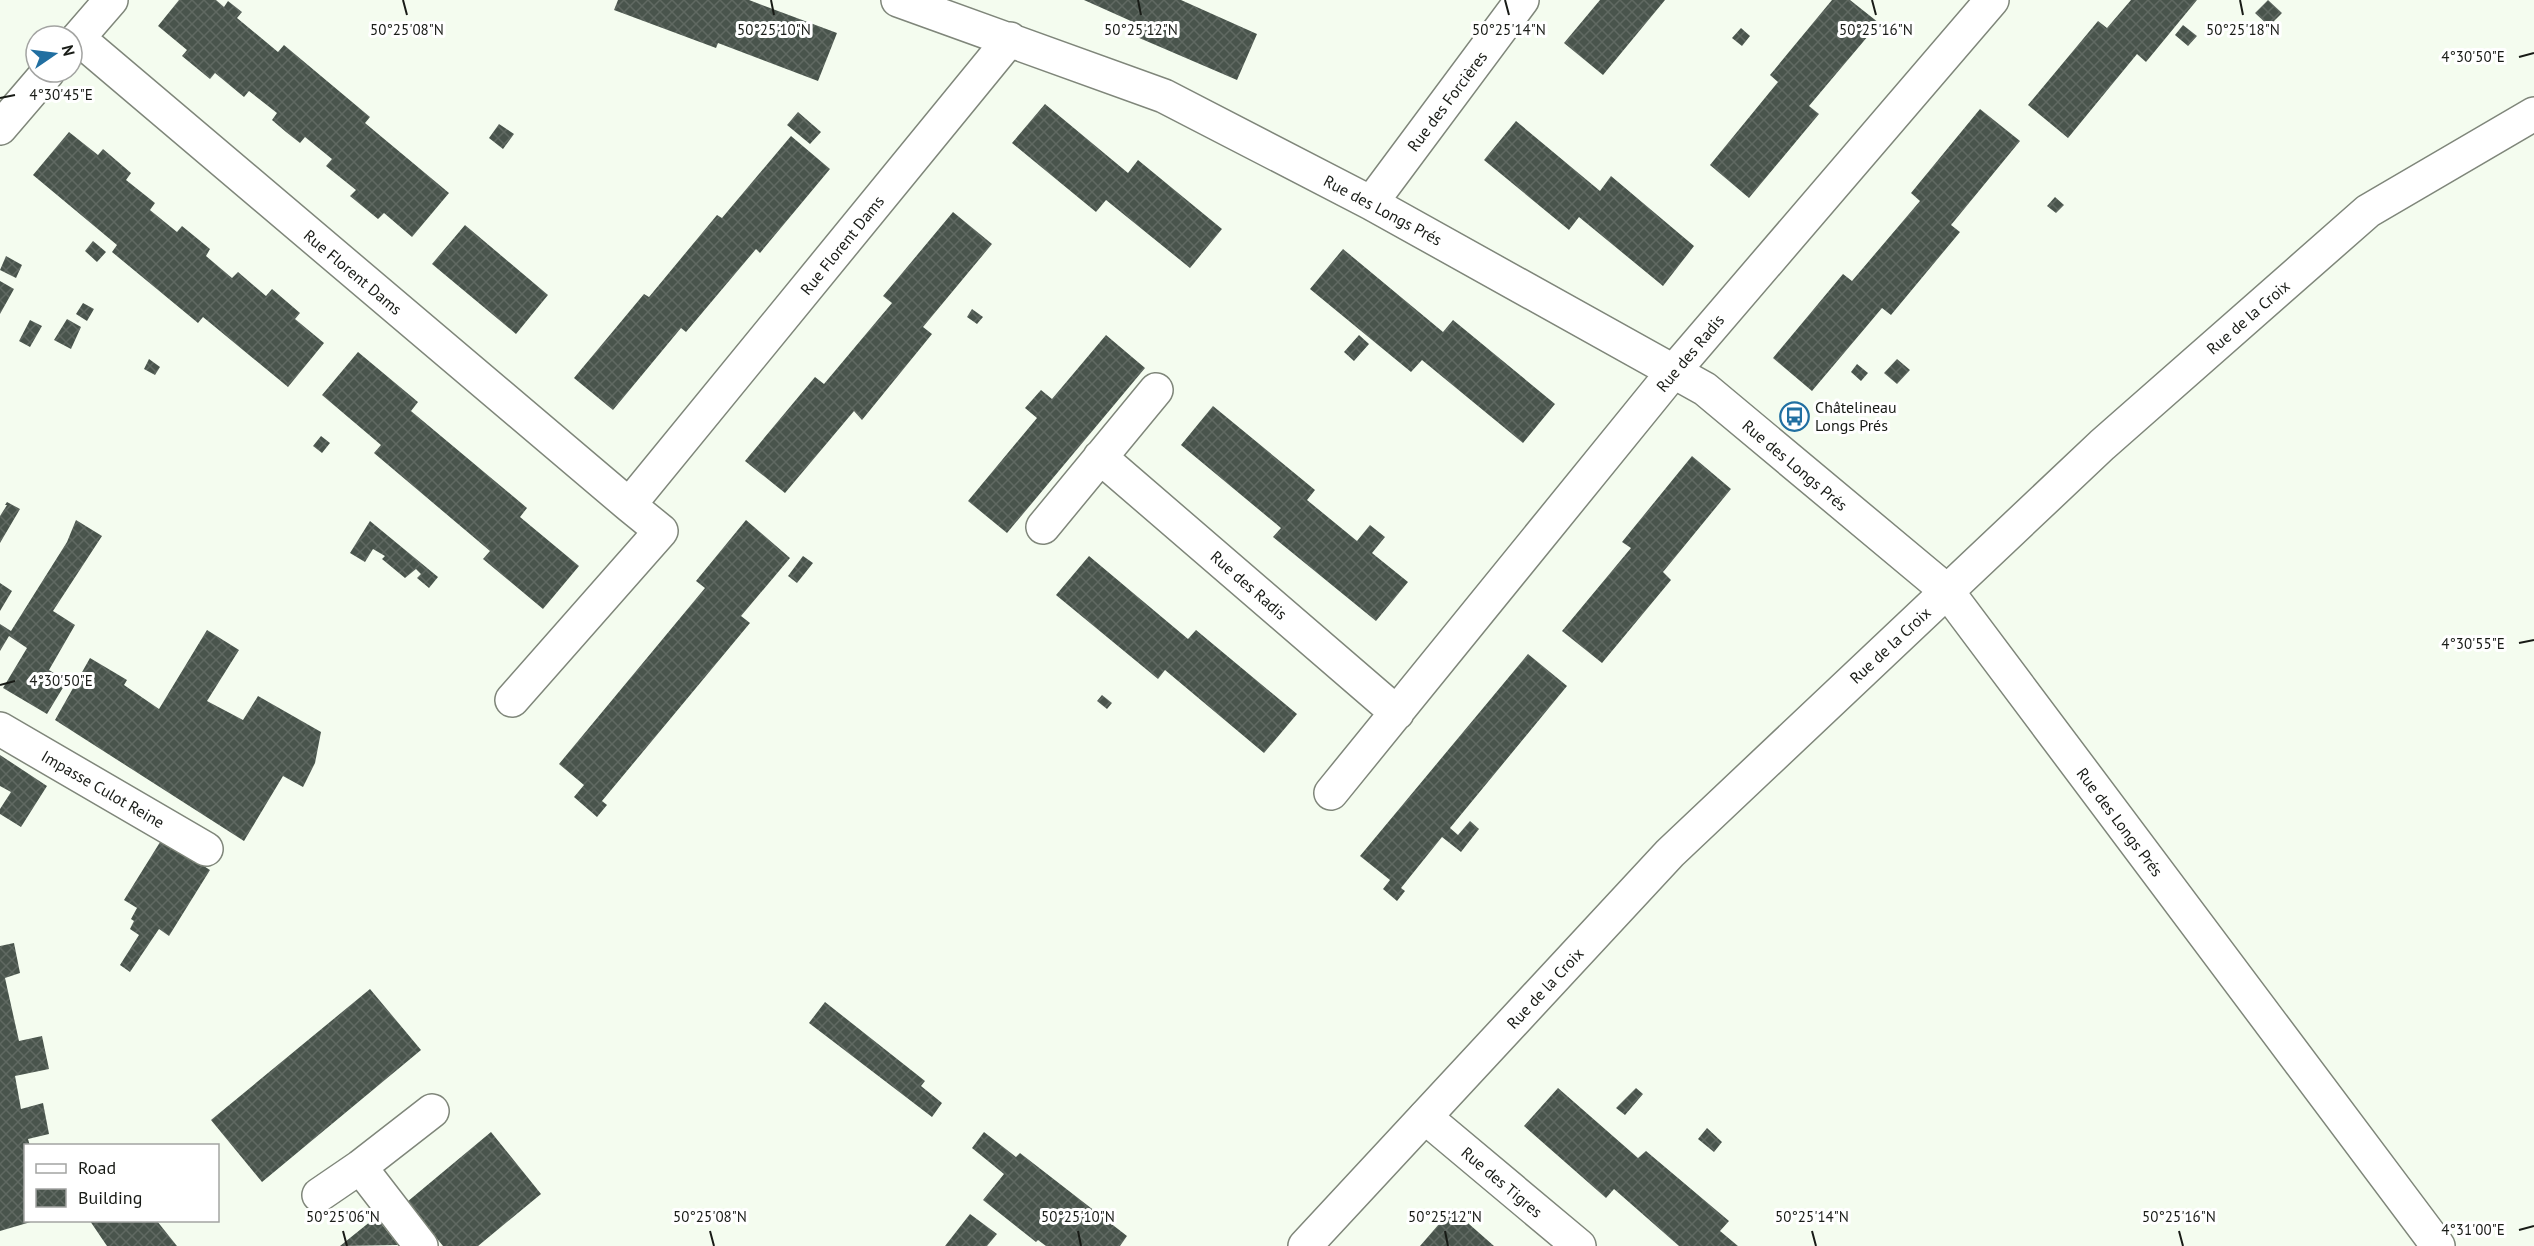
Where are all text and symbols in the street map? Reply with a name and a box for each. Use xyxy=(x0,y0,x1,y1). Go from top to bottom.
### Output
text: 50°25'08"N xyxy=(370,20,444,39)
text: 50°25'10"N xyxy=(737,20,811,39)
text: 50°25'12"N xyxy=(1104,20,1178,39)
text: 50°25'14"N xyxy=(1472,20,1546,39)
text: 50°25'16"N xyxy=(1839,20,1913,39)
text: 50°25'18"N xyxy=(2206,20,2280,39)
north arrow xyxy=(24,24,84,84)
text: N xyxy=(58,43,80,58)
street label: Rue des Forcières xyxy=(1403,47,1491,155)
text: 4°30'50"E xyxy=(2441,47,2505,66)
text: 4°30'45"E xyxy=(29,85,93,104)
street label: Rue des Longs Prés xyxy=(1320,170,1446,250)
street label: Rue Florent Dams xyxy=(796,191,888,299)
street label: Rue Florent Dams xyxy=(300,225,406,319)
street label: Rue de la Croix xyxy=(2202,275,2294,359)
street label: Rue des Radis xyxy=(1652,310,1728,396)
place label: Châtelineau Longs Prés xyxy=(1815,397,1897,435)
bus stop icon: Châtelineau Longs Prés xyxy=(1778,400,1810,432)
street label: Rue des Longs Prés xyxy=(1738,415,1852,515)
street label: Rue des Radis xyxy=(1207,546,1292,624)
street label: Rue de la Croix xyxy=(1845,602,1935,688)
text: 4°30'55"E xyxy=(2441,634,2505,653)
text: 4°30'50"E xyxy=(29,671,93,690)
street label: Impasse Culot Reine xyxy=(38,746,168,832)
street label: Rue des Longs Prés xyxy=(2073,764,2168,881)
street label: Rue de la Croix xyxy=(1502,943,1588,1033)
street label: Rue des Tigres xyxy=(1457,1142,1547,1222)
legend xyxy=(24,1144,219,1222)
text: Road xyxy=(78,1156,116,1179)
text: Building xyxy=(78,1186,142,1209)
text: 50°25'06"N xyxy=(306,1207,380,1226)
text: 50°25'08"N xyxy=(673,1207,747,1226)
text: 50°25'10"N xyxy=(1041,1207,1115,1226)
text: 50°25'12"N xyxy=(1408,1207,1482,1226)
text: 50°25'14"N xyxy=(1775,1207,1849,1226)
text: 50°25'16"N xyxy=(2142,1207,2216,1226)
text: 4°31'00"E xyxy=(2441,1220,2505,1239)

